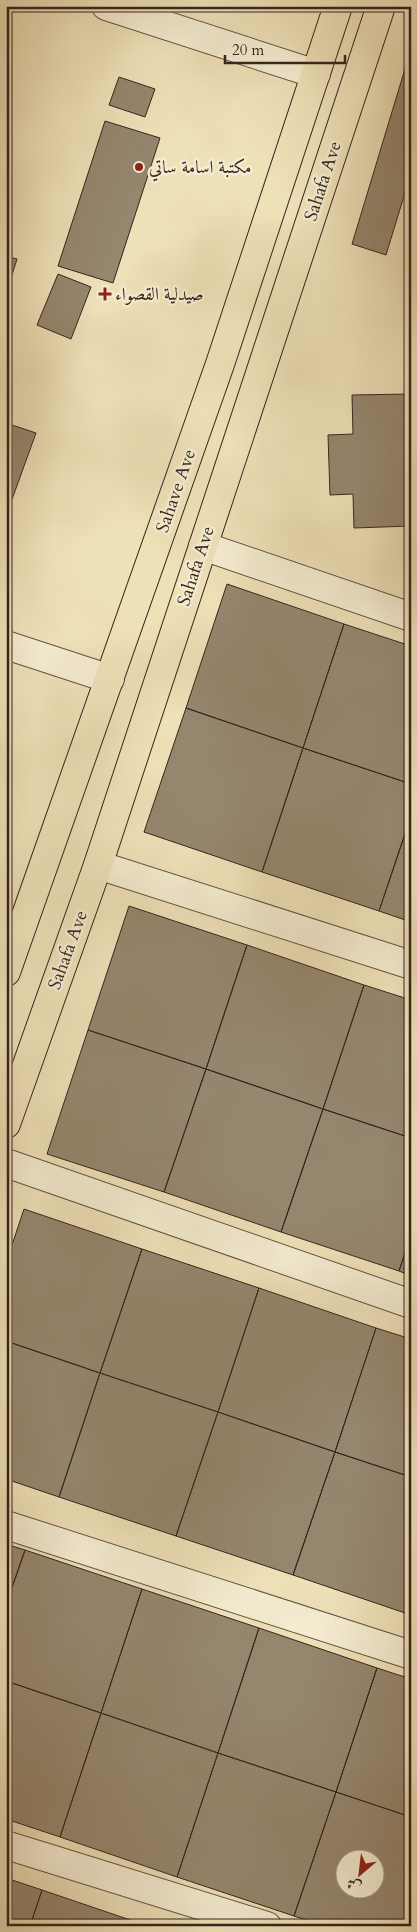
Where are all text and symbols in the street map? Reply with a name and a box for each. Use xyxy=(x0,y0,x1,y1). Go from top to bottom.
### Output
scale bar xyxy=(225,32,344,64)
text: 20 m xyxy=(232,40,264,60)
street label: Sahafa Ave xyxy=(298,138,348,224)
place label: مكتبة اسامة ساتي xyxy=(149,155,252,182)
marker: مكتبة اسامة ساتي xyxy=(133,161,145,173)
place label: صيدلية القصواء xyxy=(115,282,203,307)
marker: صيدلية القصواء xyxy=(99,288,111,300)
street label: Sahave Ave xyxy=(150,446,202,536)
street label: Sahafa Ave xyxy=(171,523,221,609)
street label: Sahafa Ave xyxy=(42,907,94,993)
north arrow xyxy=(334,1850,384,1900)
text: ش xyxy=(343,1873,365,1897)

